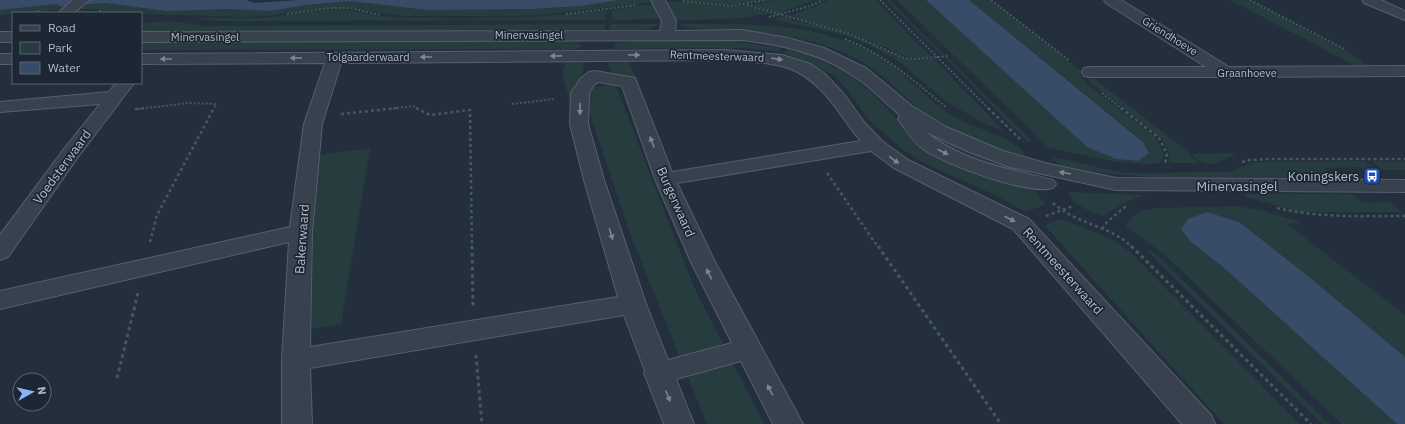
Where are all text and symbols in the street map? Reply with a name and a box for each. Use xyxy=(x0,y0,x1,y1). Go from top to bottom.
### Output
legend xyxy=(12,12,142,84)
street label: Griendhoeve xyxy=(1140,13,1200,59)
text: Road xyxy=(48,20,76,35)
street label: Minervasingel xyxy=(495,28,563,42)
street label: Minervasingel xyxy=(171,30,239,44)
text: Park xyxy=(48,40,73,55)
street label: Rentmeesterwaard xyxy=(670,47,764,65)
street label: Tolgaarderwaard xyxy=(326,50,410,64)
one-way arrow xyxy=(550,52,562,59)
one-way arrow xyxy=(628,52,641,58)
one-way arrow xyxy=(419,54,432,60)
one-way arrow xyxy=(289,55,302,61)
one-way arrow xyxy=(159,56,172,62)
one-way arrow xyxy=(771,57,784,63)
text: Water xyxy=(48,60,81,75)
street label: Graanhoeve xyxy=(1217,66,1277,80)
one-way arrow xyxy=(576,103,583,115)
street label: Voedsterwaard xyxy=(29,126,95,208)
one-way arrow xyxy=(648,136,654,148)
one-way arrow xyxy=(938,149,949,155)
one-way arrow xyxy=(889,155,900,164)
street label: Burgerwaard xyxy=(653,164,699,240)
bus stop icon: Koningskers xyxy=(1362,166,1382,186)
place label: Koningskers xyxy=(1288,168,1359,185)
one-way arrow xyxy=(1059,170,1071,176)
street label: Minervasingel xyxy=(1197,178,1278,195)
street label: Bakerwaard xyxy=(291,203,313,275)
one-way arrow xyxy=(1004,215,1016,222)
street label: Rentmeesterwaard xyxy=(1019,224,1107,318)
one-way arrow xyxy=(608,228,614,240)
one-way arrow xyxy=(706,269,713,280)
north arrow xyxy=(12,372,52,412)
one-way arrow xyxy=(766,384,773,395)
text: N xyxy=(34,386,49,396)
one-way arrow xyxy=(665,391,671,403)

